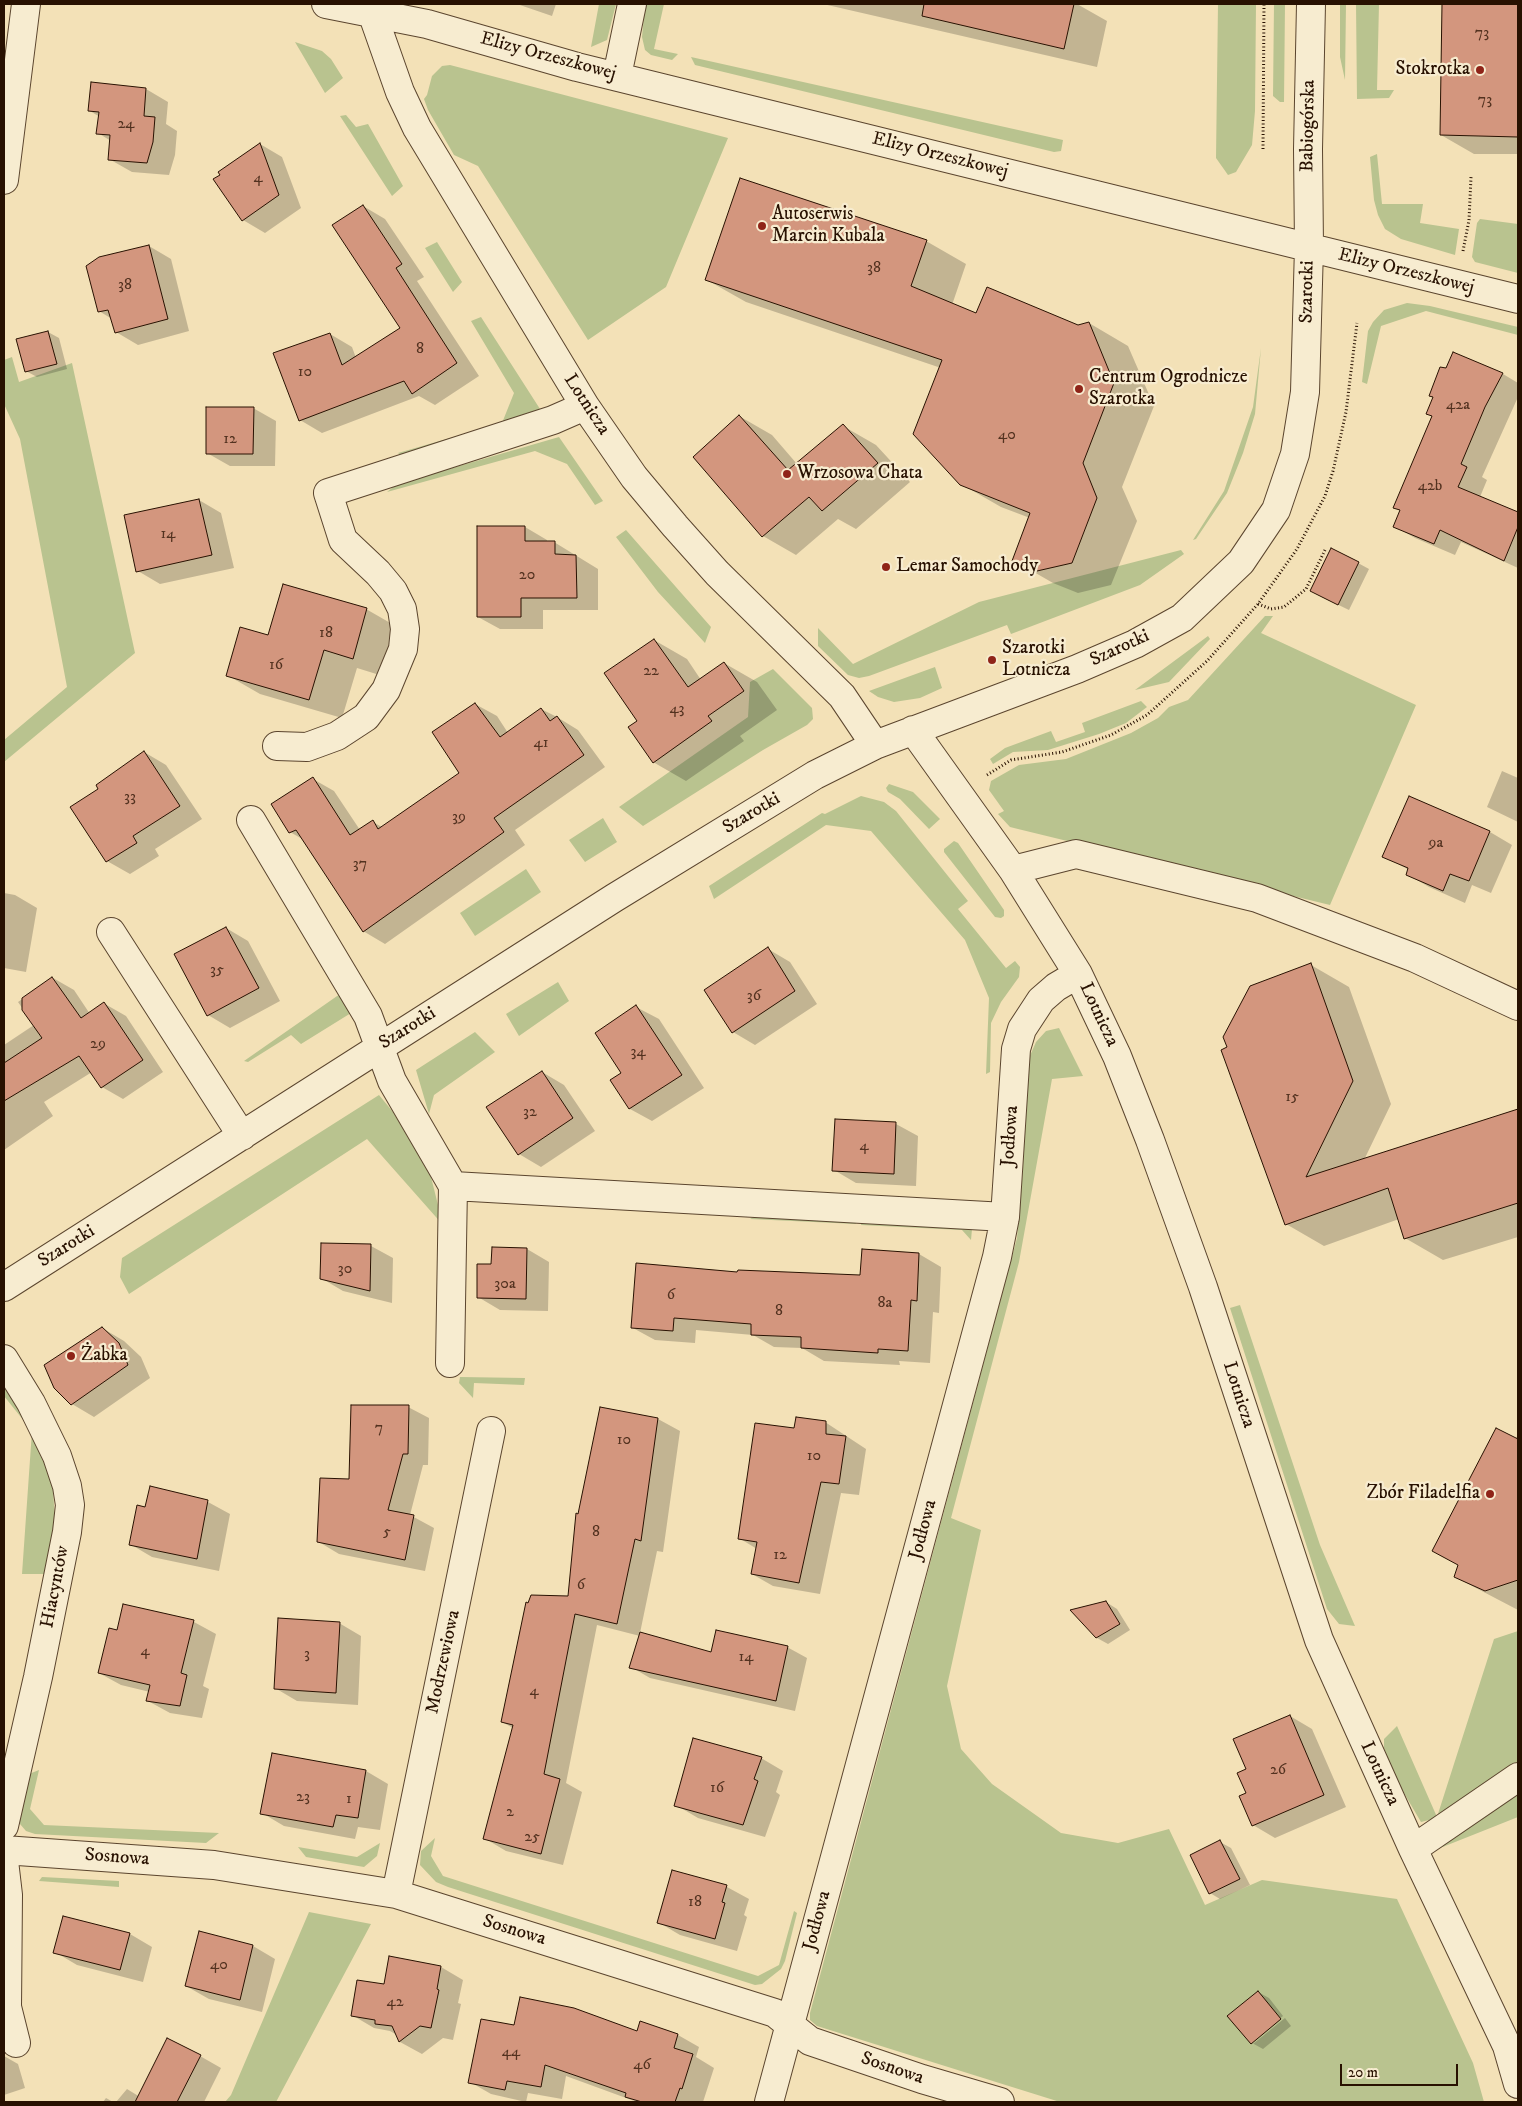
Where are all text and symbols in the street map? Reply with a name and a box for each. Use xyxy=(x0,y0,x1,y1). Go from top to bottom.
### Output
house number: 73 xyxy=(1475,24,1489,44)
street label: Elizy Orzeszkowej xyxy=(478,28,618,86)
place label: Stokrotka xyxy=(1395,59,1470,81)
marker: Stokrotka xyxy=(1474,64,1486,76)
street label: Babiogórska xyxy=(1297,80,1321,172)
house number: 73 xyxy=(1478,91,1492,111)
house number: 24 xyxy=(117,115,135,135)
street label: Elizy Orzeszkowej xyxy=(870,128,1010,184)
house number: 4 xyxy=(253,169,263,189)
place label: Autoserwis Marcin Kubala xyxy=(772,204,885,248)
marker: Autoserwis Marcin Kubala xyxy=(756,220,768,232)
street label: Elizy Orzeszkowej xyxy=(1336,244,1476,300)
house number: 38 xyxy=(867,259,881,279)
street label: Szarotki xyxy=(1296,260,1320,324)
house number: 38 xyxy=(118,276,132,296)
house number: 8 xyxy=(416,340,424,360)
house number: 10 xyxy=(298,363,312,383)
place label: Centrum Ogrodnicze Szarotka xyxy=(1089,367,1248,411)
street label: Lotnicza xyxy=(558,370,614,440)
marker: Centrum Ogrodnicze Szarotka xyxy=(1073,383,1085,395)
house number: 42a xyxy=(1446,396,1470,416)
house number: 40 xyxy=(998,426,1016,446)
house number: 12 xyxy=(223,430,237,450)
place label: Wrzosowa Chata xyxy=(797,463,923,485)
marker: Wrzosowa Chata xyxy=(781,468,793,480)
house number: 42b xyxy=(1418,477,1442,497)
house number: 14 xyxy=(160,525,176,545)
place label: Lemar Samochody xyxy=(896,556,1038,578)
marker: Lemar Samochody xyxy=(880,561,892,573)
house number: 20 xyxy=(519,566,535,586)
house number: 18 xyxy=(319,624,333,644)
street label: Szarotki xyxy=(1087,625,1153,673)
place label: Szarotki Lotnicza xyxy=(1002,638,1070,682)
marker: Szarotki Lotnicza xyxy=(986,654,998,666)
house number: 16 xyxy=(269,656,283,676)
house number: 22 xyxy=(643,662,659,682)
house number: 43 xyxy=(669,700,685,720)
house number: 41 xyxy=(533,734,549,754)
house number: 33 xyxy=(124,788,136,808)
street label: Szarotki xyxy=(719,788,785,840)
house number: 39 xyxy=(452,808,466,828)
house number: 9a xyxy=(1429,834,1443,854)
house number: 37 xyxy=(353,855,367,875)
house number: 35 xyxy=(210,961,224,981)
street label: Lotnicza xyxy=(1073,979,1123,1051)
house number: 36 xyxy=(747,987,761,1007)
street label: Szarotki xyxy=(375,1003,441,1055)
house number: 29 xyxy=(90,1035,106,1055)
house number: 34 xyxy=(630,1043,646,1063)
house number: 15 xyxy=(1285,1088,1299,1108)
house number: 32 xyxy=(523,1103,537,1123)
street label: Jodłowa xyxy=(998,1105,1024,1167)
house number: 4 xyxy=(859,1137,869,1157)
street label: Szarotki xyxy=(34,1221,100,1273)
house number: 30 xyxy=(338,1260,352,1280)
house number: 30a xyxy=(494,1275,516,1295)
house number: 6 xyxy=(667,1286,675,1306)
house number: 8a xyxy=(878,1294,892,1314)
house number: 8 xyxy=(775,1302,783,1322)
place label: Żabka xyxy=(81,1345,128,1367)
marker: Żabka xyxy=(65,1350,77,1362)
street label: Lotnicza xyxy=(1217,1359,1259,1431)
house number: 7 xyxy=(375,1419,383,1439)
house number: 10 xyxy=(617,1431,631,1451)
house number: 10 xyxy=(807,1447,821,1467)
place label: Zbór Filadelfia xyxy=(1366,1483,1480,1505)
marker: Zbór Filadelfia xyxy=(1484,1488,1496,1500)
street label: Jodłowa xyxy=(905,1498,943,1562)
house number: 5 xyxy=(383,1523,391,1543)
house number: 8 xyxy=(592,1523,600,1543)
street label: Hiacyntów xyxy=(37,1544,75,1630)
house number: 12 xyxy=(773,1546,787,1566)
house number: 6 xyxy=(577,1576,585,1596)
street label: Modrzewiowa xyxy=(422,1608,466,1716)
house number: 4 xyxy=(140,1642,150,1662)
house number: 3 xyxy=(304,1645,310,1665)
house number: 14 xyxy=(738,1648,754,1668)
house number: 4 xyxy=(529,1682,539,1702)
street label: Lotnicza xyxy=(1354,1738,1404,1810)
house number: 26 xyxy=(1270,1761,1286,1781)
house number: 16 xyxy=(710,1779,724,1799)
house number: 23 xyxy=(296,1788,310,1808)
house number: 1 xyxy=(346,1790,352,1810)
house number: 2 xyxy=(506,1803,514,1823)
house number: 25 xyxy=(524,1828,540,1848)
street label: Sosnowa xyxy=(84,1844,150,1872)
street label: Jodłowa xyxy=(799,1889,837,1953)
house number: 18 xyxy=(688,1893,702,1913)
street label: Sosnowa xyxy=(480,1911,548,1951)
house number: 40 xyxy=(210,1956,228,1976)
house number: 42 xyxy=(386,1993,404,2013)
house number: 44 xyxy=(502,2043,520,2063)
street label: Sosnowa xyxy=(858,2048,926,2090)
scale bar xyxy=(1342,2054,1460,2086)
house number: 46 xyxy=(633,2056,651,2076)
text: 20 m xyxy=(1348,2063,1378,2082)

